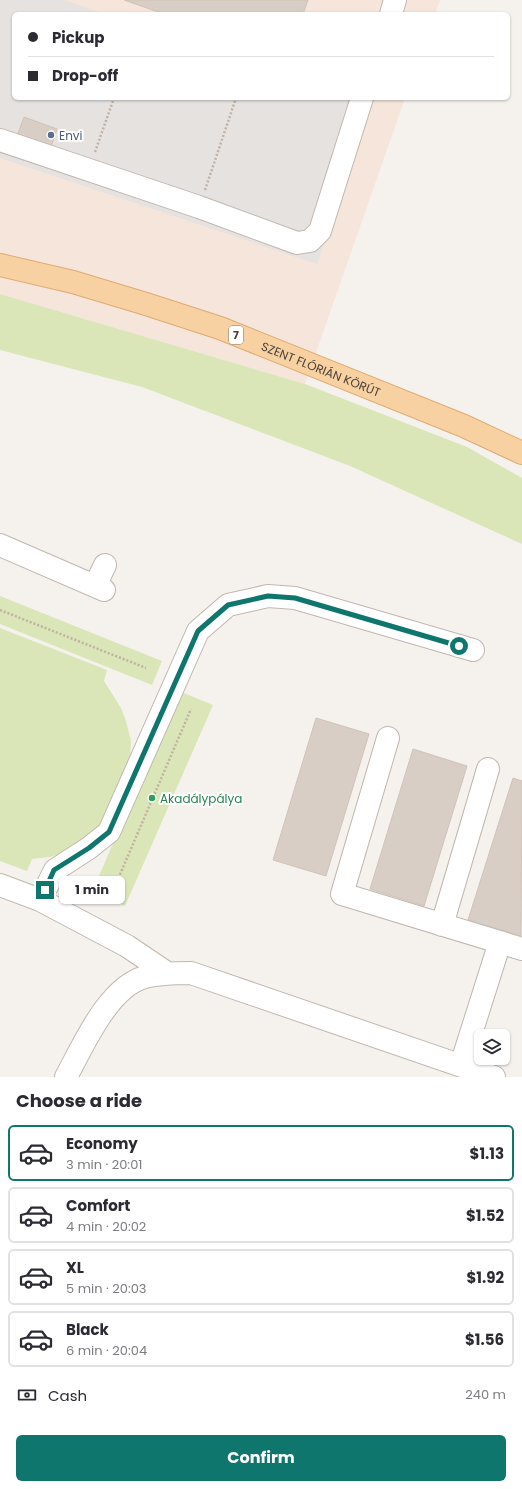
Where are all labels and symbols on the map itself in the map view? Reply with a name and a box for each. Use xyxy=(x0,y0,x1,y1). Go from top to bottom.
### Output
place label: Envi xyxy=(59,127,83,144)
marker: Envi xyxy=(46,130,56,140)
road number: 7 xyxy=(229,326,243,344)
street label: SZENT FLÓRIÁN KÖRÚT xyxy=(259,337,384,400)
route start xyxy=(450,637,468,655)
place label: Akadálypálya xyxy=(160,790,242,807)
marker: Akadálypálya xyxy=(147,793,157,803)
callout: 1 min xyxy=(59,876,125,904)
route end xyxy=(36,881,54,899)

